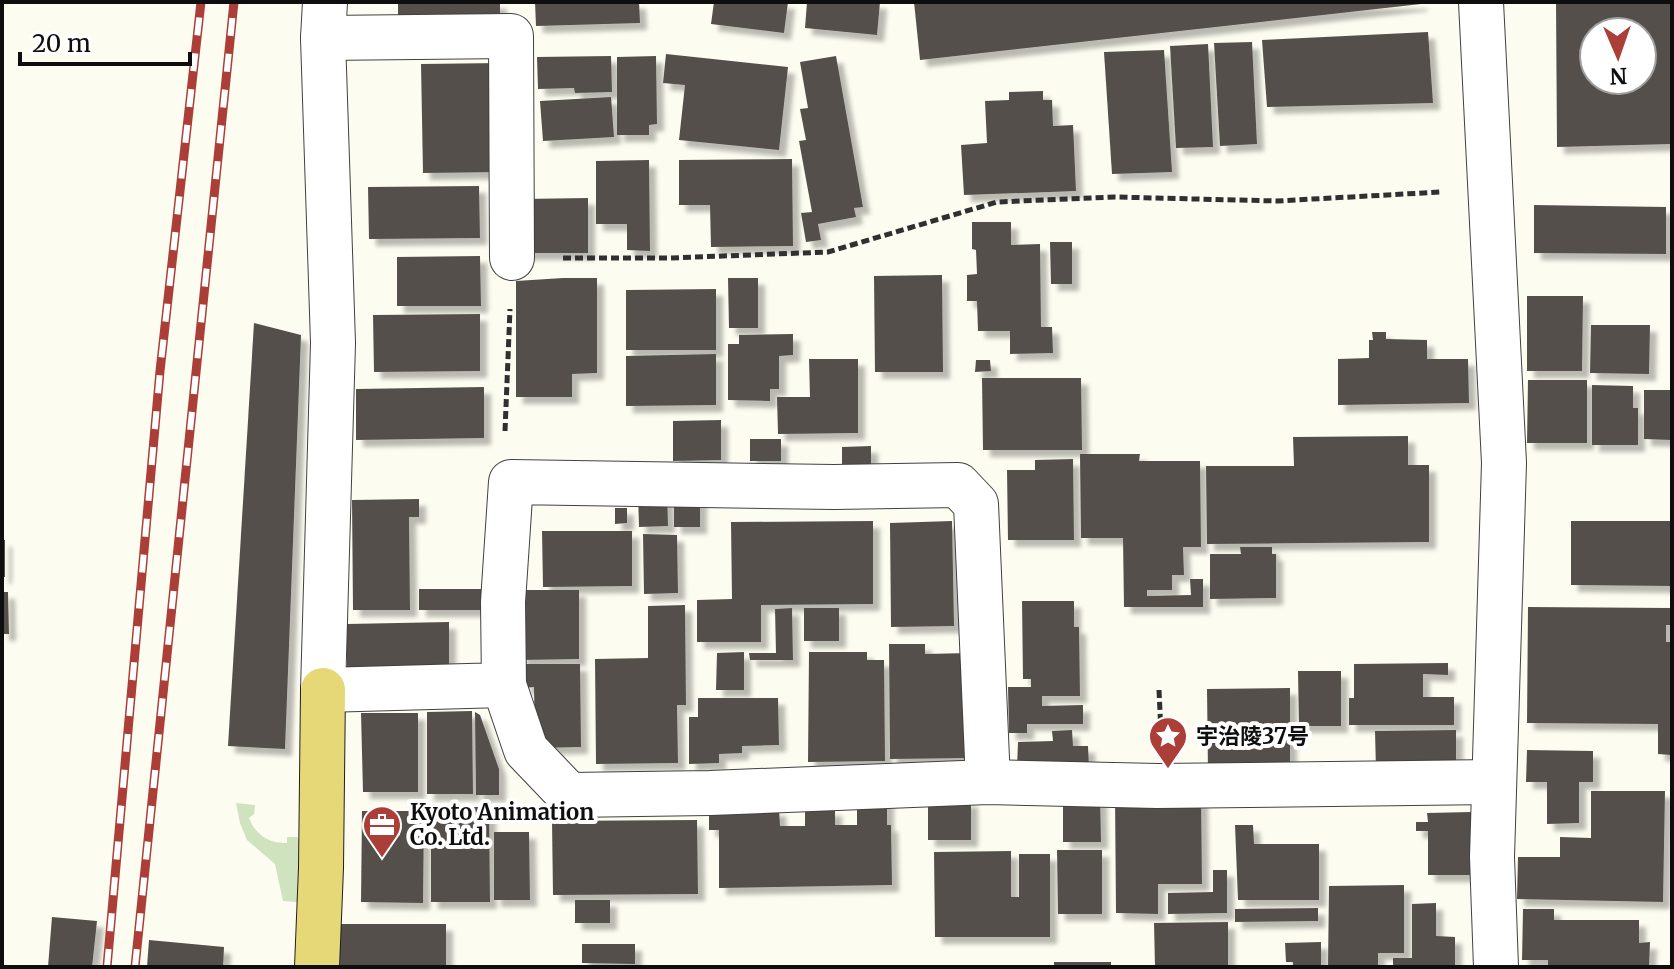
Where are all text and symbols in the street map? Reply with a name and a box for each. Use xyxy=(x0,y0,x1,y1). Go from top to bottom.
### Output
scale bar xyxy=(20,16,190,66)
north arrow xyxy=(1578,16,1658,96)
text: 20 m xyxy=(32,28,91,59)
text: N xyxy=(1609,62,1628,90)
place icon: 宇治陵37号 xyxy=(1147,715,1189,770)
place label: 宇治陵37号 xyxy=(1196,722,1309,750)
place label: Kyoto Animation Co. Ltd. xyxy=(410,798,594,851)
office icon: Kyoto Animation Co. Ltd. xyxy=(361,804,403,859)

